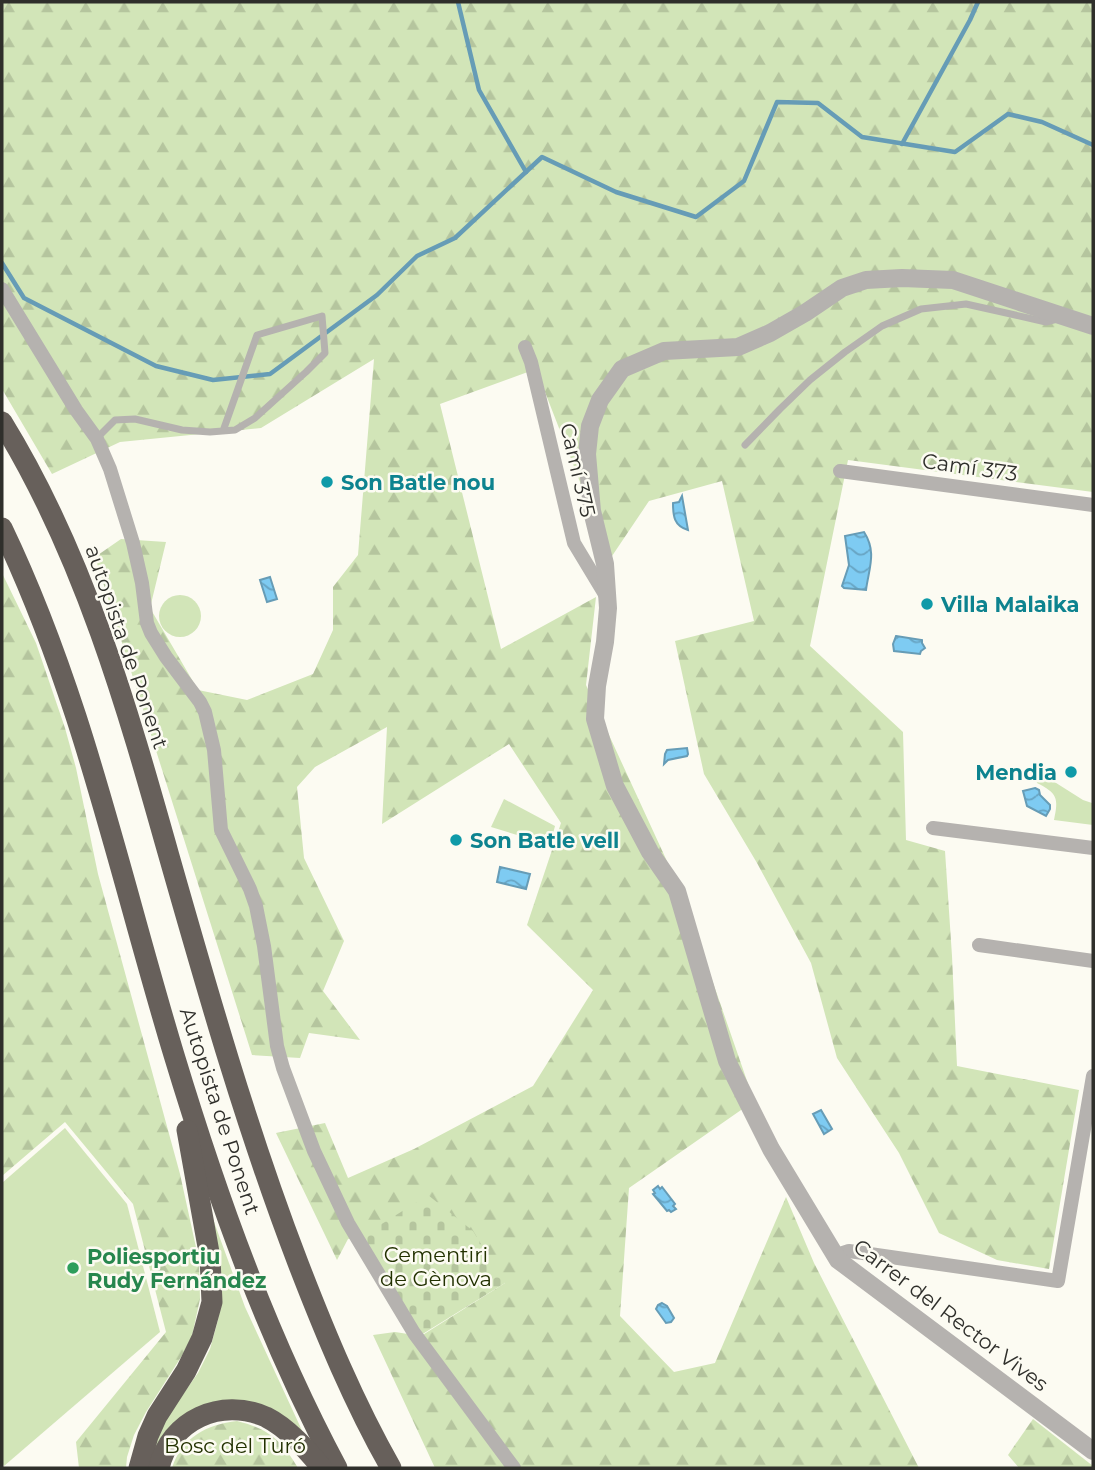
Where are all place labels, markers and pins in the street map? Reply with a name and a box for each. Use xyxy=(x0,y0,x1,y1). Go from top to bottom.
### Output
place label: Son Batle nou xyxy=(341,470,495,495)
marker: Son Batle nou xyxy=(319,474,335,490)
place label: Villa Malaika xyxy=(940,592,1080,617)
marker: Villa Malaika xyxy=(919,596,935,612)
place label: Mendia xyxy=(975,760,1057,785)
marker: Mendia xyxy=(1063,764,1079,780)
place label: Son Batle vell xyxy=(470,828,619,853)
marker: Son Batle vell xyxy=(448,832,464,848)
place label: Poliesportiu Rudy Fernández xyxy=(87,1244,266,1293)
marker: Poliesportiu Rudy Fernández xyxy=(65,1260,81,1276)

